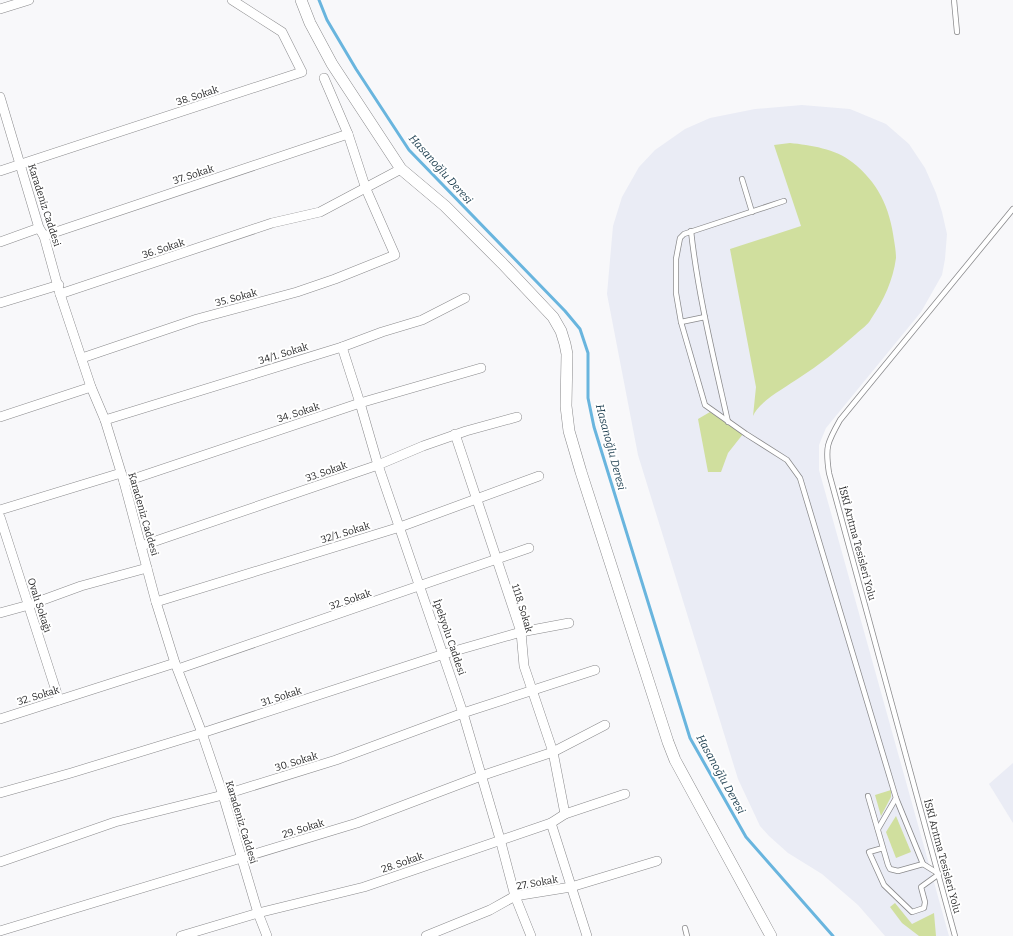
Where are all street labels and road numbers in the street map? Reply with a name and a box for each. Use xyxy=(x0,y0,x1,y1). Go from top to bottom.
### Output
street label: 38. Sokak xyxy=(175,83,220,108)
street label: Karadeniz Caddesi xyxy=(25,163,63,248)
street label: 37. Sokak xyxy=(171,163,216,187)
street label: 36. Sokak xyxy=(141,236,186,261)
street label: 35. Sokak xyxy=(214,287,259,309)
street label: 34/1. Sokak xyxy=(257,341,310,367)
street label: 34. Sokak xyxy=(276,400,321,425)
street label: 33. Sokak xyxy=(304,459,349,485)
street label: Karadeniz Caddesi xyxy=(125,471,161,557)
street label: İSKİ Arıtma Tesisleri Yolu xyxy=(836,484,880,602)
street label: 32/1. Sokak xyxy=(319,520,372,546)
street label: Ovalı Sokağı xyxy=(25,576,54,634)
street label: 1118. Sokak xyxy=(509,583,535,634)
street label: 32. Sokak xyxy=(328,587,373,613)
street label: İpekyolu Caddesi xyxy=(430,597,470,677)
street label: 32. Sokak xyxy=(16,684,61,708)
street label: 31. Sokak xyxy=(259,685,303,709)
street label: 30. Sokak xyxy=(274,750,319,774)
street label: Karadeniz Caddesi xyxy=(223,779,259,865)
street label: İSKİ Arıtma Tesisleri Yolu xyxy=(921,797,965,915)
street label: 29. Sokak xyxy=(281,817,326,841)
street label: 28. Sokak xyxy=(380,850,425,876)
street label: 27. Sokak xyxy=(516,873,559,893)

